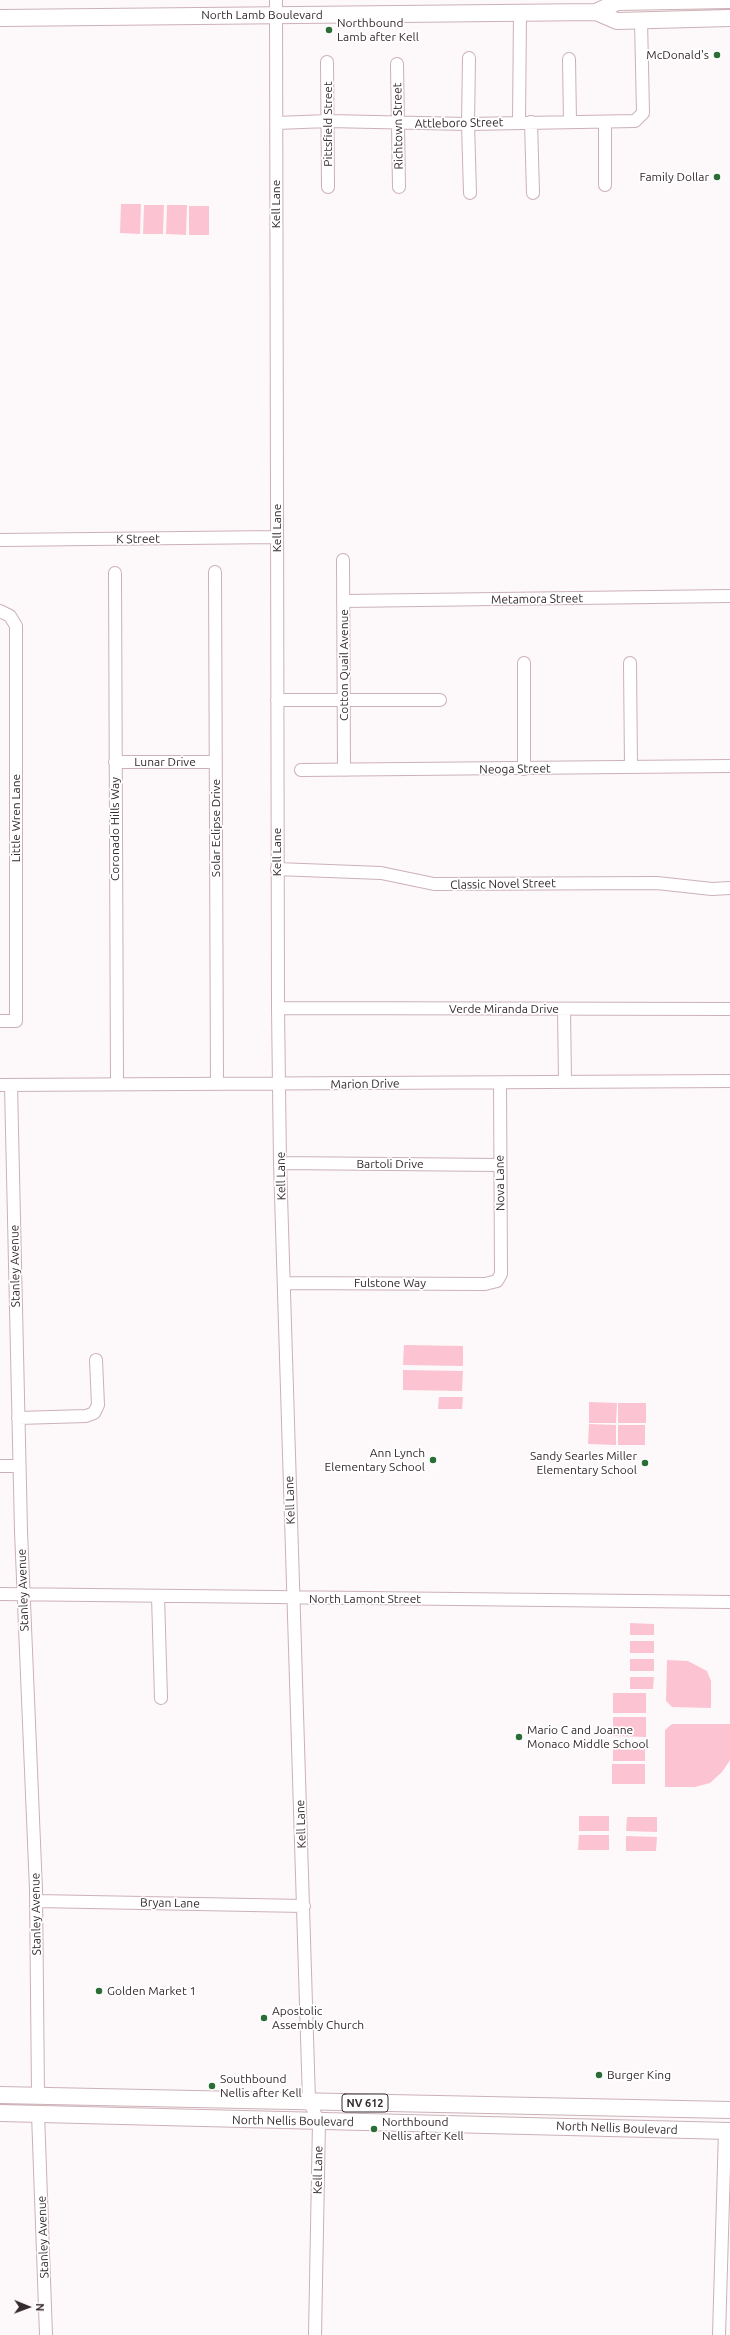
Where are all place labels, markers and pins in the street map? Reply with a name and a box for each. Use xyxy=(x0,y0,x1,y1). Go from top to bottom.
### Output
place label: Northbound Lamb after Kell xyxy=(337,16,419,44)
marker: Northbound Lamb after Kell xyxy=(324,25,334,35)
place label: McDonald's xyxy=(646,48,709,62)
marker: McDonald's xyxy=(712,50,722,60)
place label: Family Dollar xyxy=(640,170,709,184)
marker: Family Dollar xyxy=(712,172,722,182)
place label: Ann Lynch Elementary School xyxy=(325,1446,425,1474)
place label: Sandy Searles Miller Elementary School xyxy=(530,1449,637,1477)
marker: Ann Lynch Elementary School xyxy=(428,1455,438,1465)
marker: Sandy Searles Miller Elementary School xyxy=(640,1458,650,1468)
place label: Mario C and Joanne Monaco Middle School xyxy=(527,1723,649,1751)
marker: Mario C and Joanne Monaco Middle School xyxy=(514,1732,524,1742)
place label: Golden Market 1 xyxy=(107,1984,196,1998)
marker: Golden Market 1 xyxy=(94,1986,104,1996)
place label: Apostolic Assembly Church xyxy=(272,2004,364,2032)
marker: Apostolic Assembly Church xyxy=(259,2013,269,2023)
place label: Burger King xyxy=(607,2068,671,2082)
marker: Burger King xyxy=(594,2070,604,2080)
place label: Southbound Nellis after Kell xyxy=(220,2072,302,2100)
marker: Southbound Nellis after Kell xyxy=(207,2081,217,2091)
place label: Northbound Nellis after Kell xyxy=(382,2115,464,2143)
marker: Northbound Nellis after Kell xyxy=(369,2124,379,2134)

